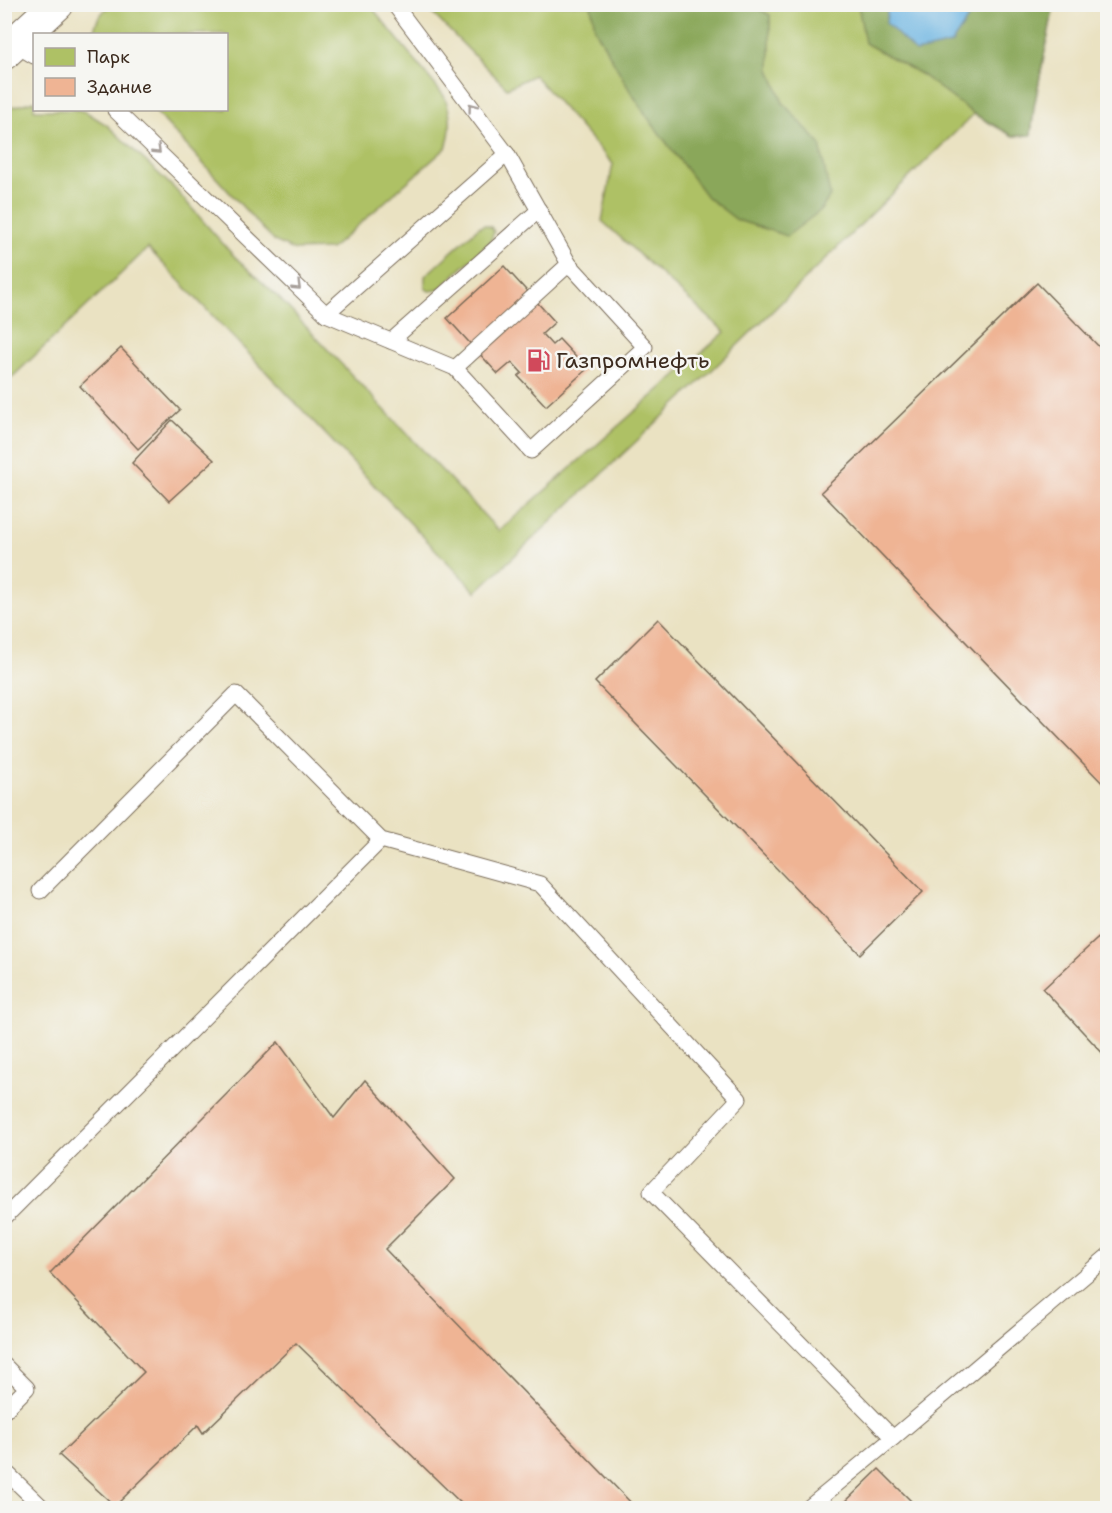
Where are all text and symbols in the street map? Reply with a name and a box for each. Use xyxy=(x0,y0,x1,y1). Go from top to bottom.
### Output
legend xyxy=(33,33,228,111)
text: Парк xyxy=(87,45,130,69)
text: Здание xyxy=(87,75,152,99)
one-way arrow xyxy=(468,103,479,114)
one-way arrow xyxy=(150,143,161,154)
one-way arrow xyxy=(291,279,301,290)
place label: Газпромнефть xyxy=(556,346,709,375)
fuel station icon: Газпромнефть xyxy=(525,347,551,373)

